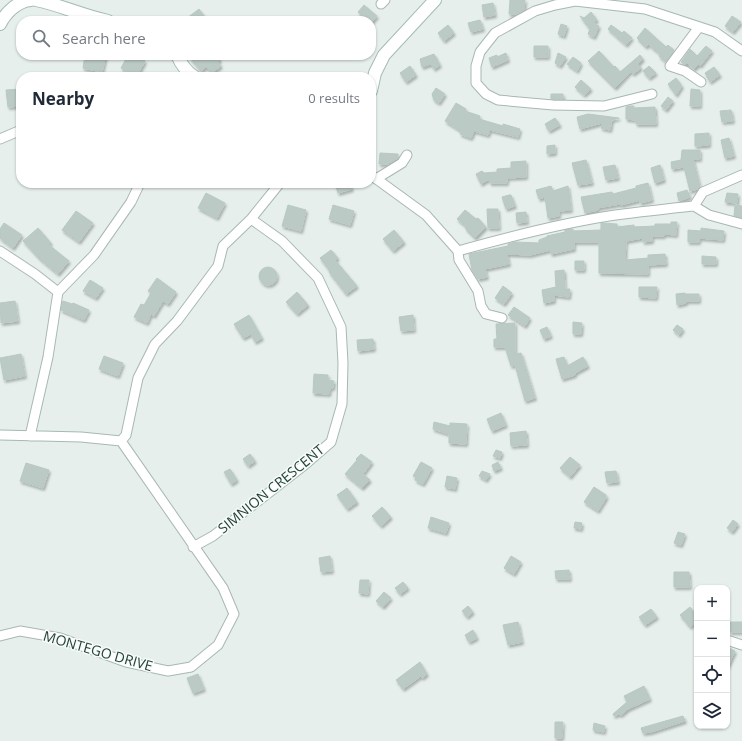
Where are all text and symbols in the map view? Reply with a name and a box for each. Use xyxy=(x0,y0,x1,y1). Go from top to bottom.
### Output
search box xyxy=(16,16,376,60)
icon: search xyxy=(30,27,52,49)
text: Search here xyxy=(62,28,146,48)
text: Nearby xyxy=(32,87,94,110)
text: 0 results xyxy=(308,89,360,107)
street label: SIMNION CRESCENT xyxy=(214,440,328,537)
map controls xyxy=(694,585,730,729)
button: + xyxy=(694,585,730,621)
button: − xyxy=(694,621,730,657)
street label: MONTEGO DRIVE xyxy=(41,626,155,675)
button: locate xyxy=(694,657,730,693)
button: layers xyxy=(694,693,730,729)

